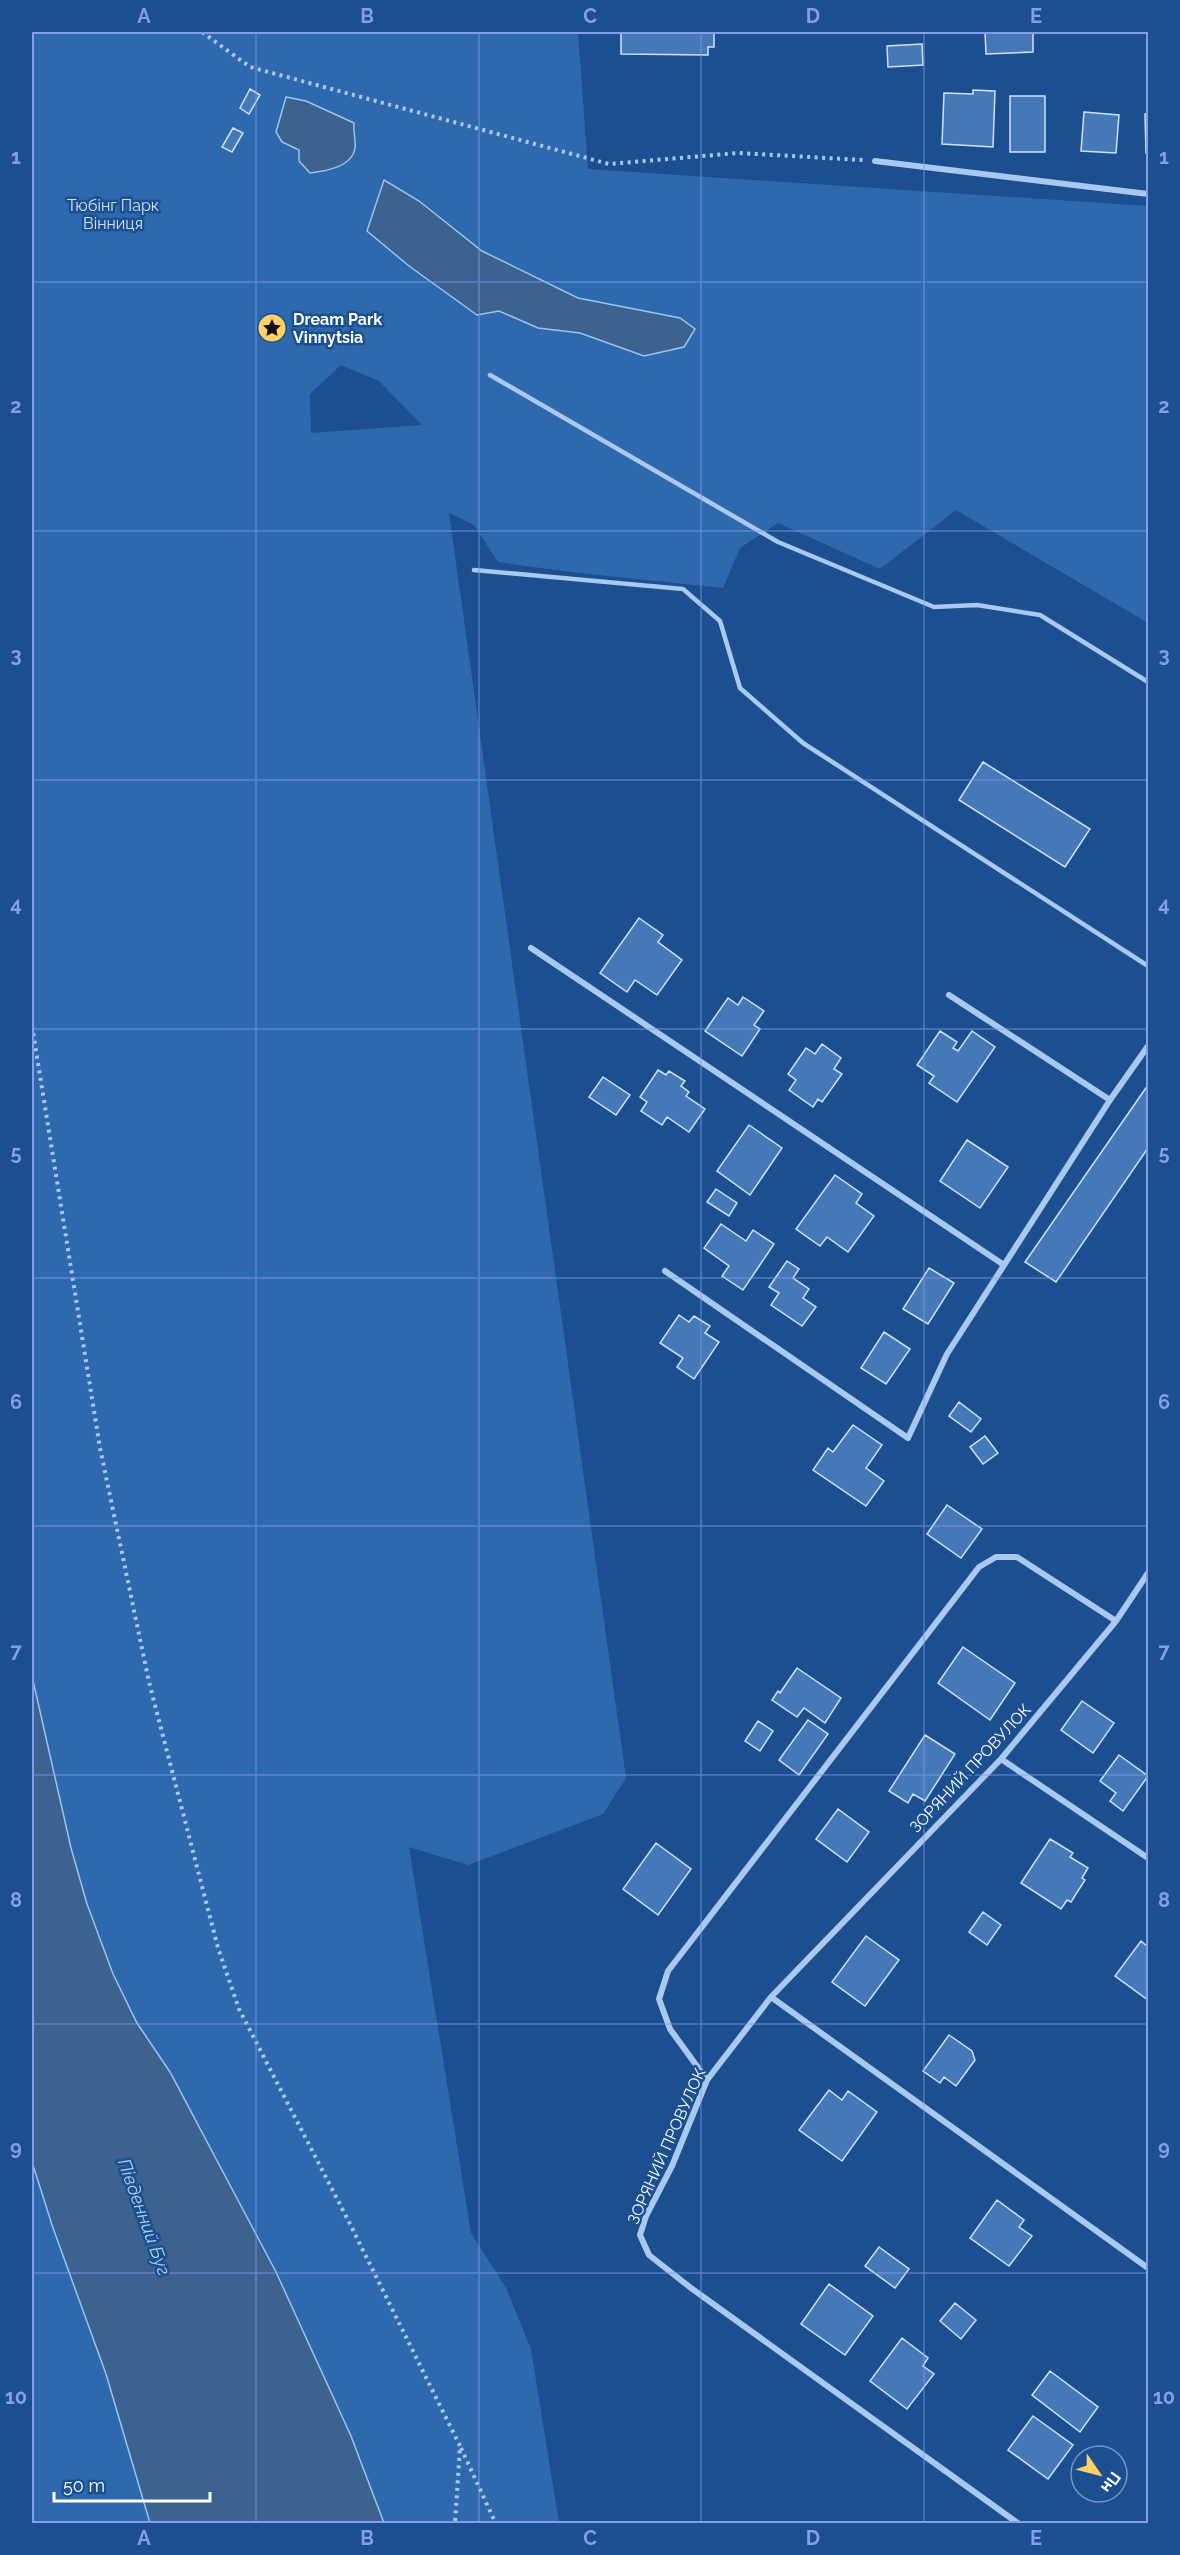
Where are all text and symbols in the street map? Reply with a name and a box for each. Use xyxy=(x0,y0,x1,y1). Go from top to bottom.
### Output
text: A xyxy=(137,4,151,28)
text: B xyxy=(360,4,374,28)
text: C xyxy=(583,4,597,28)
text: D xyxy=(806,4,820,28)
text: E xyxy=(1030,4,1042,28)
text: 1 xyxy=(11,145,21,169)
text: 1 xyxy=(1159,145,1169,169)
park label: Тюбінг Парк Вінниця xyxy=(67,196,159,233)
place label: Dream Park Vinnytsia xyxy=(293,310,382,347)
place icon: Dream Park Vinnytsia xyxy=(256,312,288,344)
text: 2 xyxy=(10,394,22,418)
text: 2 xyxy=(1158,394,1170,418)
text: 3 xyxy=(10,643,22,667)
text: 3 xyxy=(1158,643,1170,667)
text: 4 xyxy=(10,892,22,916)
text: 4 xyxy=(1158,892,1170,916)
text: 5 xyxy=(10,1141,22,1165)
text: 5 xyxy=(1158,1141,1170,1165)
text: 6 xyxy=(10,1390,22,1414)
text: 6 xyxy=(1158,1390,1170,1414)
text: 7 xyxy=(10,1639,22,1663)
text: 7 xyxy=(1158,1639,1170,1663)
street label: ЗОРЯНИЙ ПРОВУЛОК xyxy=(906,1700,1035,1837)
text: 8 xyxy=(10,1888,22,1912)
text: 8 xyxy=(1158,1888,1170,1912)
street label: ЗОРЯНИЙ ПРОВУЛОК xyxy=(623,2065,709,2227)
text: 9 xyxy=(10,2136,22,2160)
text: 9 xyxy=(1158,2136,1170,2160)
water label: Південний Буг xyxy=(114,2156,175,2278)
text: 10 xyxy=(5,2385,27,2409)
text: 10 xyxy=(1153,2385,1175,2409)
north arrow xyxy=(1069,2444,1129,2504)
scale bar xyxy=(54,2465,210,2503)
text: Пн xyxy=(1097,2468,1125,2496)
text: 50 m xyxy=(63,2475,105,2496)
text: A xyxy=(137,2526,151,2550)
text: B xyxy=(360,2526,374,2550)
text: C xyxy=(583,2526,597,2550)
text: D xyxy=(806,2526,820,2550)
text: E xyxy=(1030,2526,1042,2550)

